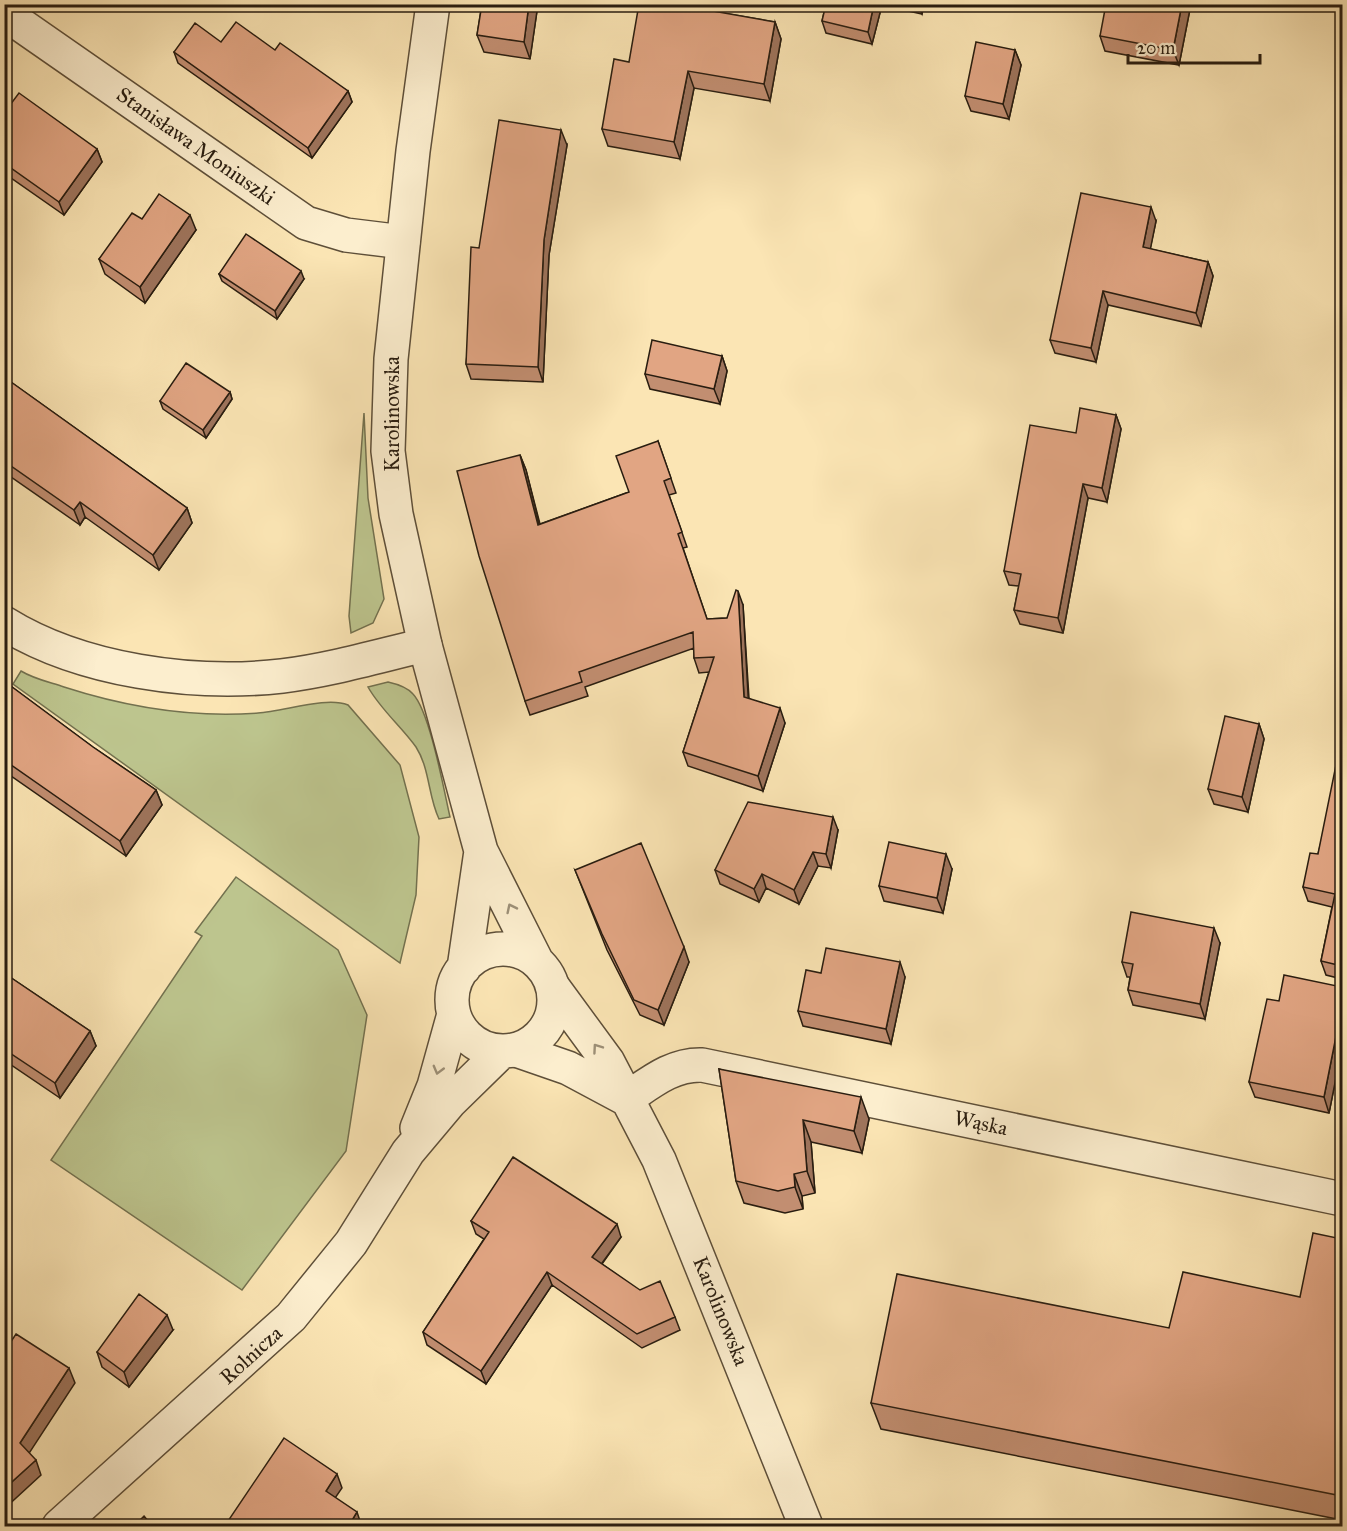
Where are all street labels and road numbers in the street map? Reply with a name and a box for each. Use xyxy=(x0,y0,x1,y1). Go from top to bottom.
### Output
street label: Stanisława Moniuszki xyxy=(112,81,281,211)
street label: Karolinowska xyxy=(379,356,405,472)
street label: Wąska xyxy=(952,1105,1010,1141)
street label: Karolinowska xyxy=(687,1253,755,1370)
street label: Rolnicza xyxy=(214,1320,288,1390)

